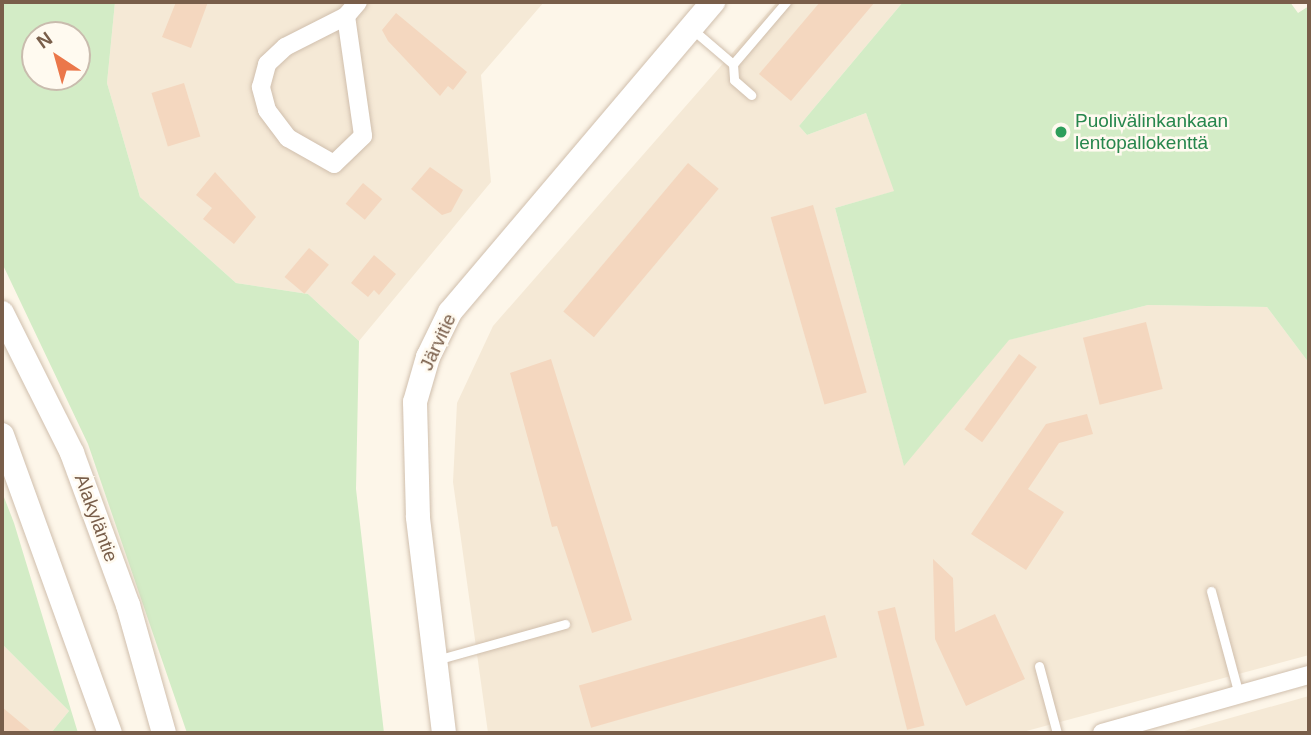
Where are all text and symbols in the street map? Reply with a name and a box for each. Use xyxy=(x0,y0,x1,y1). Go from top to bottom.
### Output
north arrow xyxy=(21,21,91,91)
text: N xyxy=(33,28,56,53)
place label: Puolivälinkankaan lentopallokenttä xyxy=(1075,110,1228,154)
marker: Puolivälinkankaan lentopallokenttä xyxy=(1053,124,1069,140)
street label: Järvitie xyxy=(415,310,461,374)
street label: Alakyläntie xyxy=(70,471,122,565)

